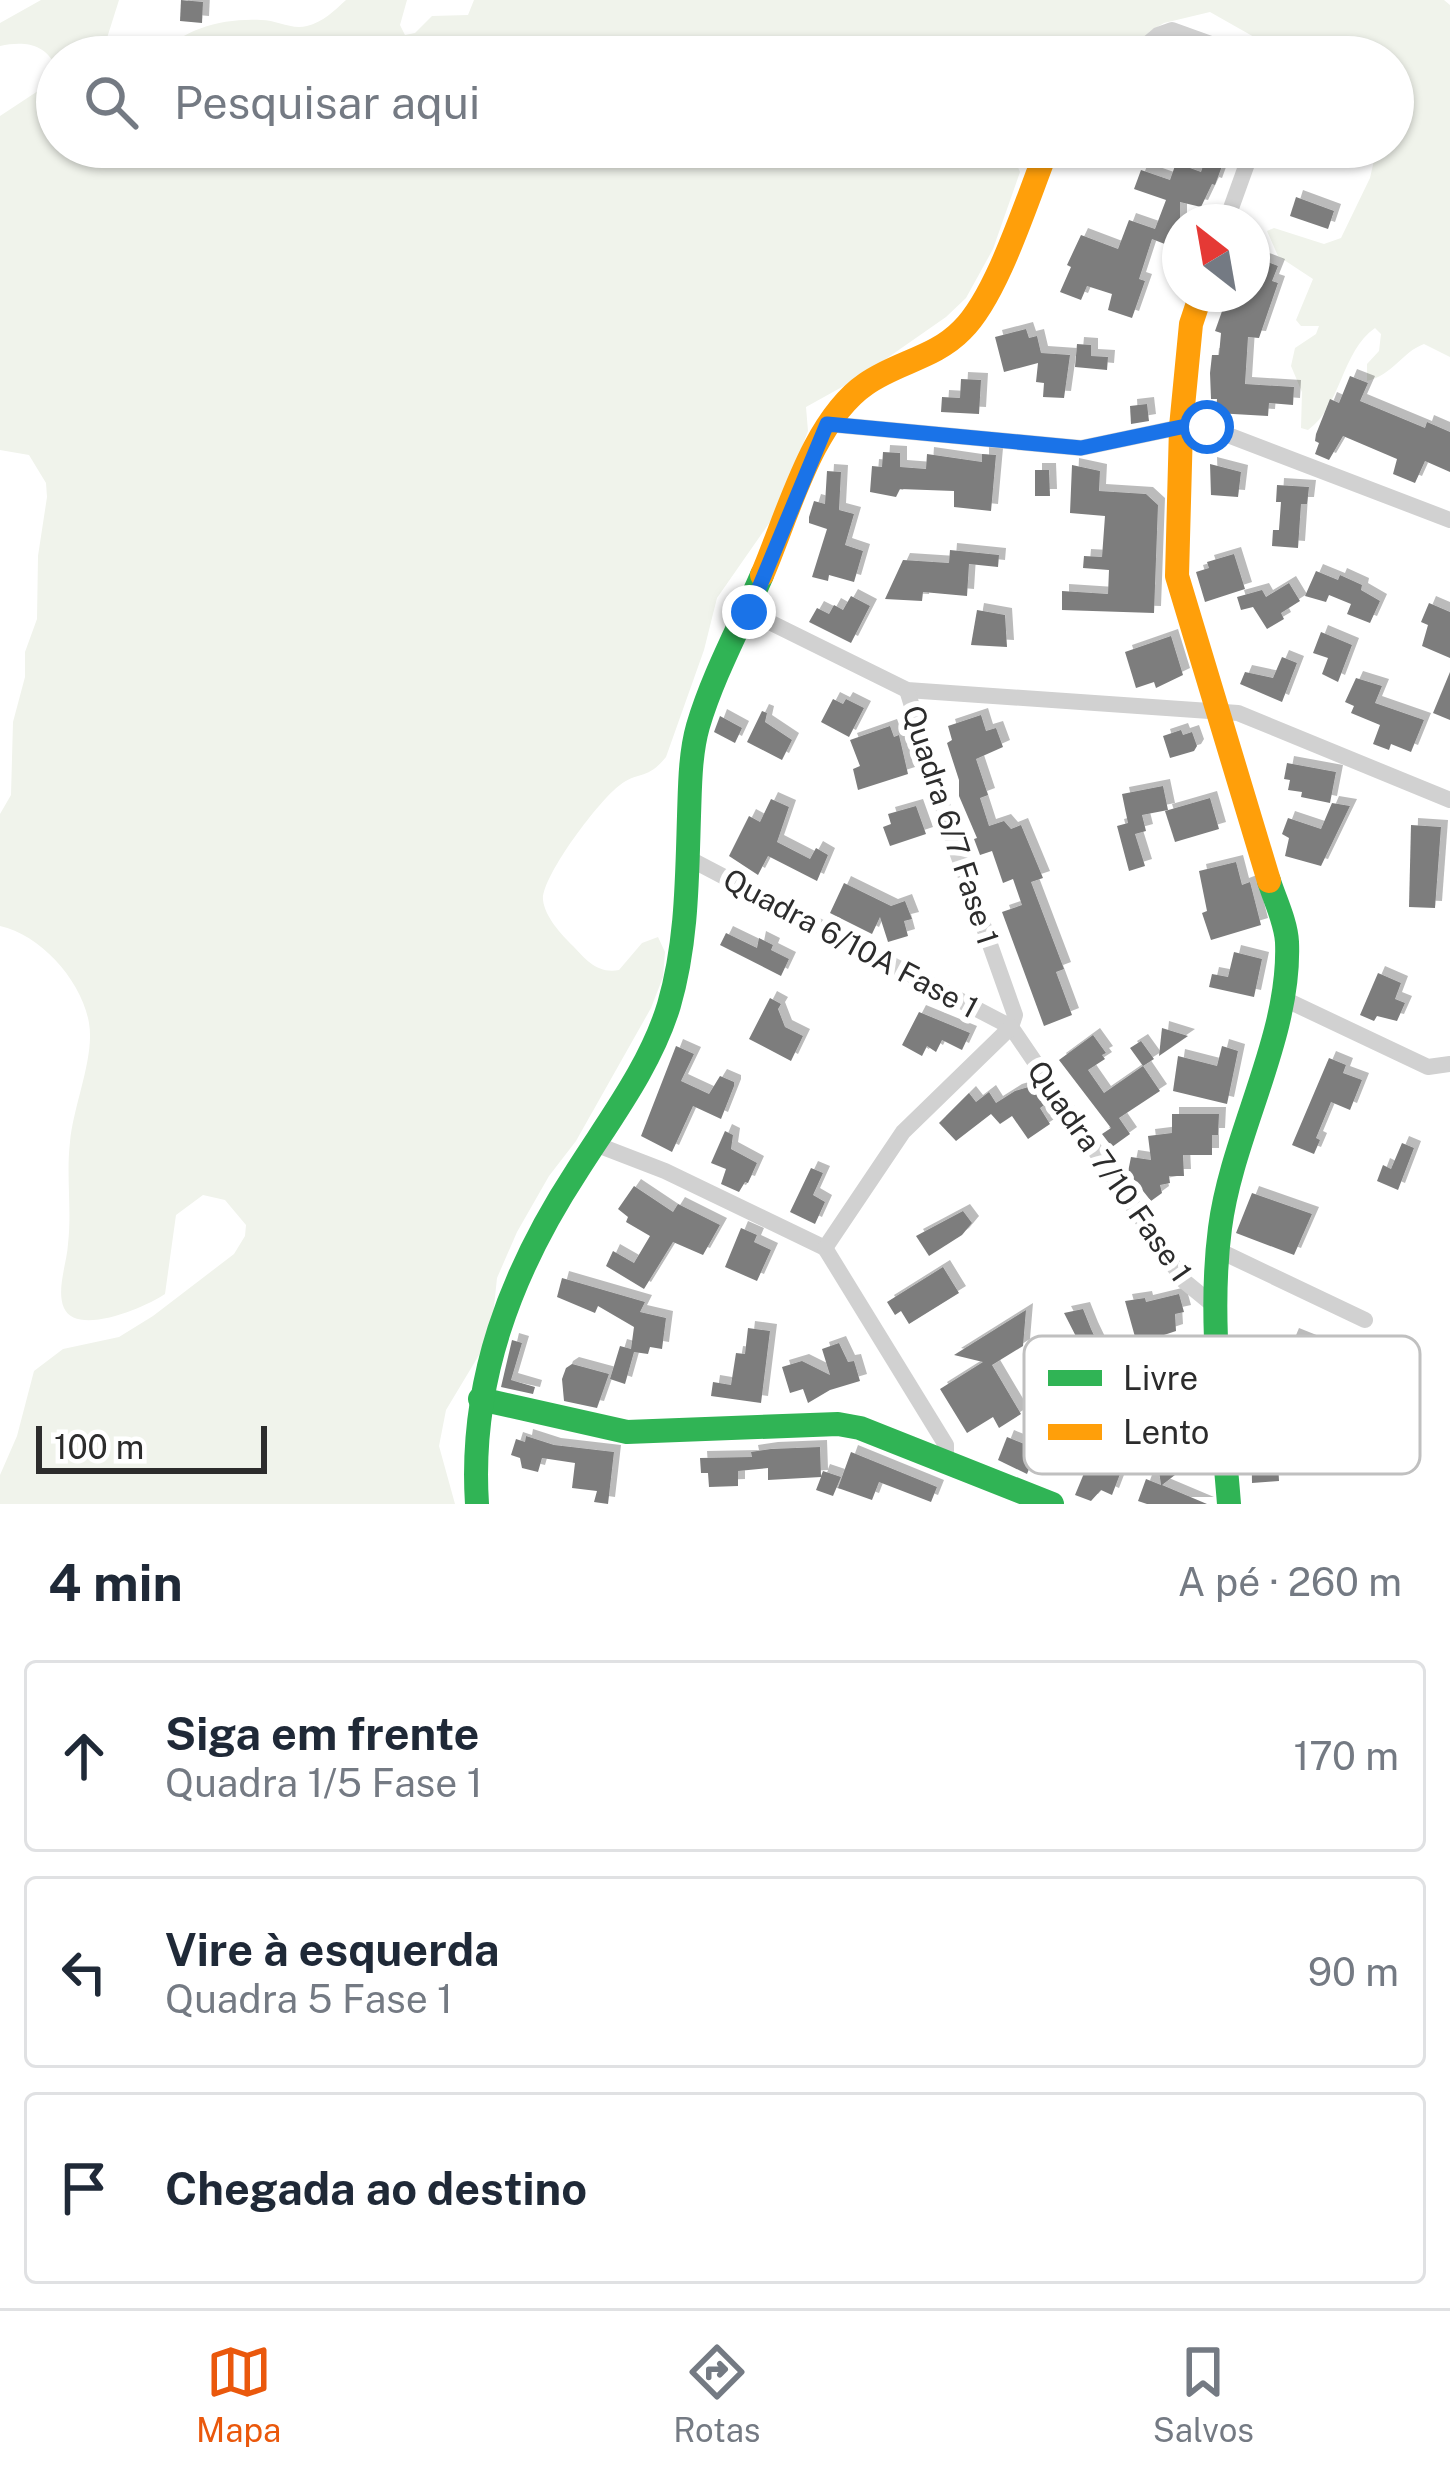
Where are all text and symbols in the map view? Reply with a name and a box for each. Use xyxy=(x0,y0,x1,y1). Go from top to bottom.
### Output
search box xyxy=(36,36,1414,168)
icon: search xyxy=(78,69,144,135)
text: Pesquisar aqui xyxy=(174,76,480,129)
north arrow xyxy=(1162,204,1270,312)
route start xyxy=(1180,400,1234,454)
route end xyxy=(722,585,776,639)
street label: Quadra 6/7 Fase 1 xyxy=(895,701,1007,949)
street label: Quadra 6/10A Fase 1 xyxy=(717,861,985,1025)
street label: Quadra 7/10 Fase 1 xyxy=(1020,1054,1200,1288)
legend xyxy=(1024,1336,1420,1474)
text: Livre xyxy=(1123,1359,1198,1397)
text: Lento xyxy=(1123,1413,1210,1451)
scale bar xyxy=(36,1420,267,1473)
text: 100 m xyxy=(54,1428,144,1466)
text: 4 min xyxy=(48,1553,183,1612)
text: A pé · 260 m xyxy=(1178,1559,1402,1605)
text: Siga em frente xyxy=(165,1707,479,1760)
icon: ahead xyxy=(51,1723,117,1789)
text: 170 m xyxy=(1293,1733,1399,1779)
text: Quadra 1/5 Fase 1 xyxy=(165,1760,483,1806)
text: Vire à esquerda xyxy=(165,1923,500,1976)
icon: left xyxy=(51,1939,117,2005)
text: 90 m xyxy=(1308,1949,1399,1995)
text: Quadra 5 Fase 1 xyxy=(165,1976,453,2022)
icon: arrive xyxy=(51,2155,117,2221)
text: Chegada ao destino xyxy=(165,2162,587,2215)
tab: Mapa xyxy=(196,2339,281,2449)
tab: Rotas xyxy=(673,2339,761,2449)
tab: Salvos xyxy=(1153,2339,1254,2449)

